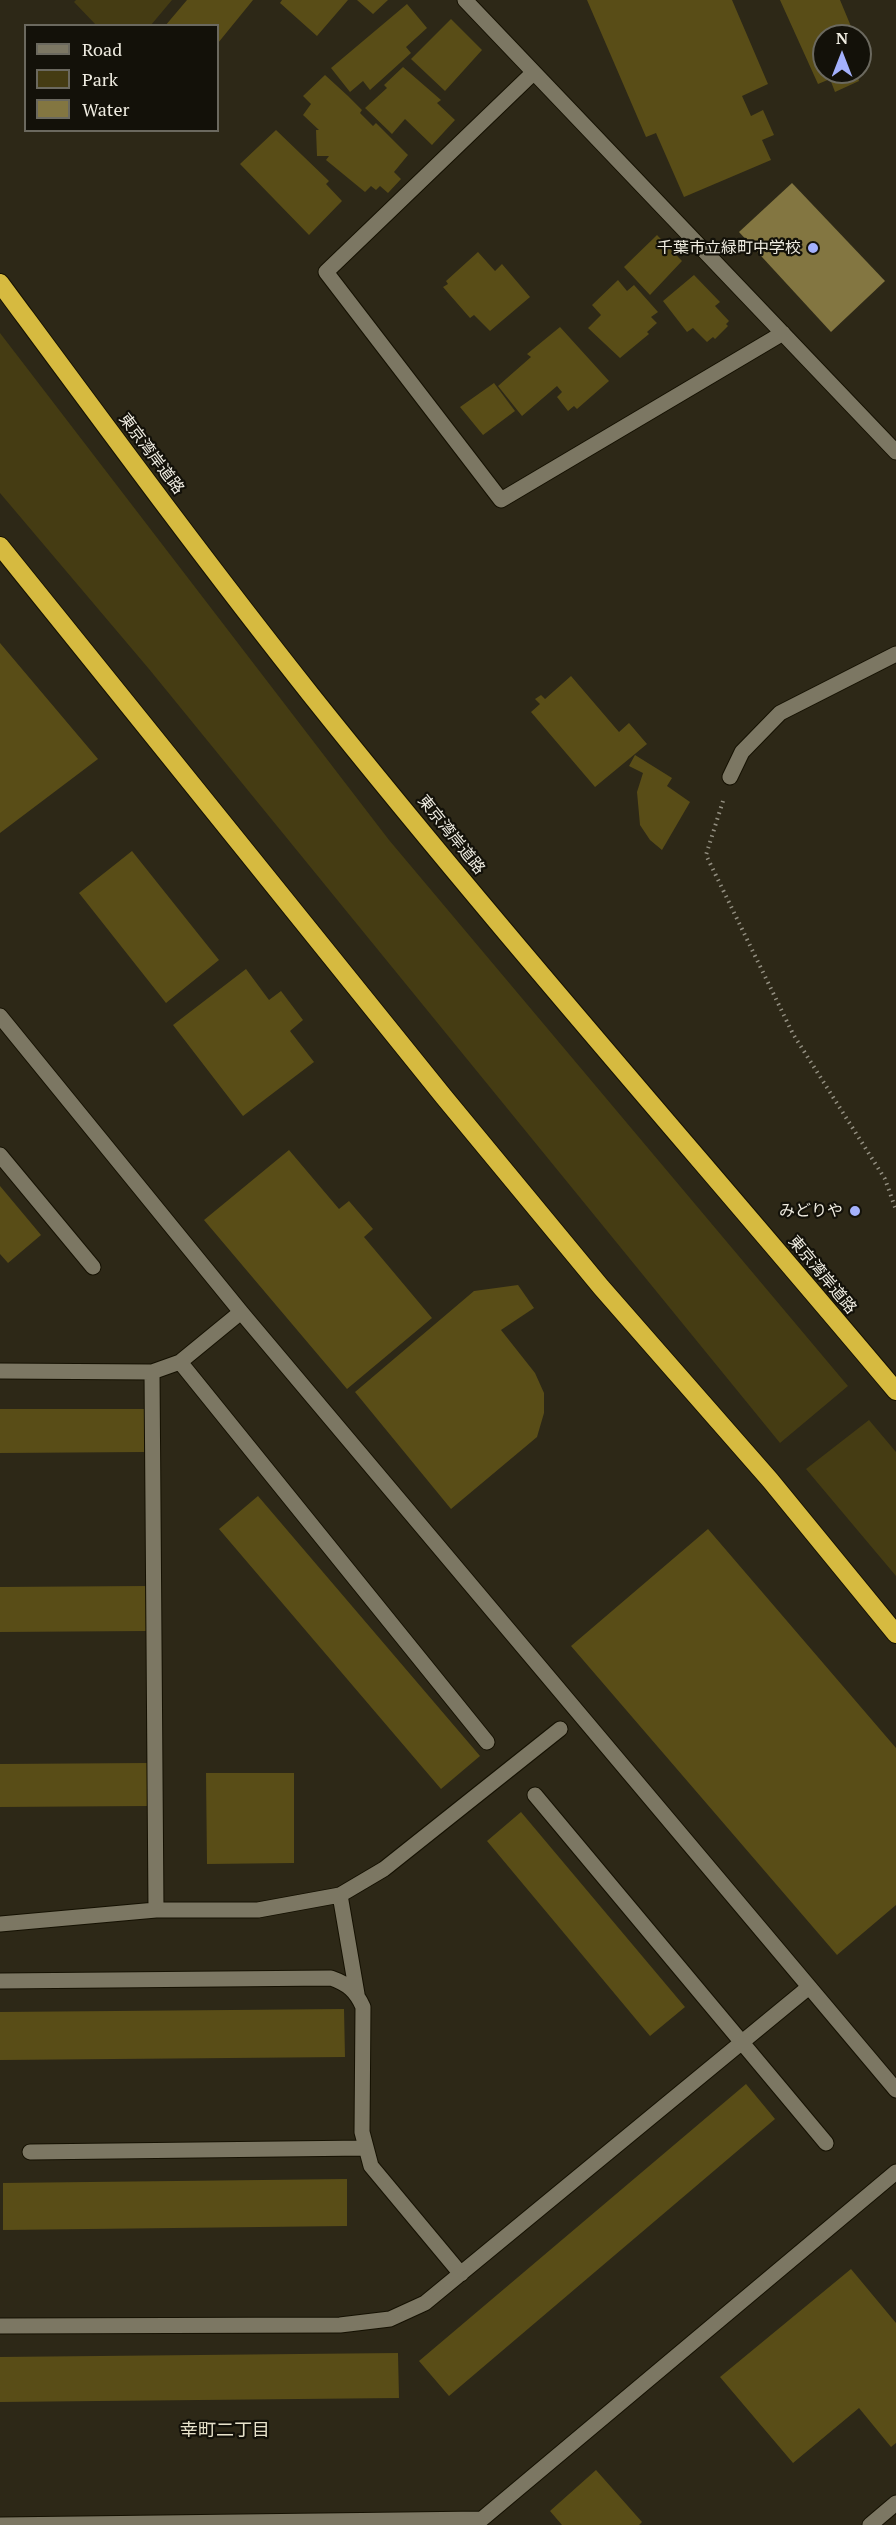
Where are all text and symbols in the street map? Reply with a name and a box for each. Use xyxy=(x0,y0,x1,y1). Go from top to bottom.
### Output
legend xyxy=(24,24,219,132)
north arrow xyxy=(812,24,872,84)
text: N xyxy=(836,27,848,49)
text: Road xyxy=(82,37,122,61)
text: Park xyxy=(82,67,118,91)
text: Water xyxy=(82,97,129,121)
place label: 千葉市立緑町中学校 xyxy=(657,238,801,258)
marker: 千葉市立緑町中学校 xyxy=(806,241,820,255)
street label: 東京湾岸道路 xyxy=(114,410,188,498)
street label: 東京湾岸道路 xyxy=(413,792,489,878)
place label: みどりや xyxy=(779,1201,843,1221)
marker: みどりや xyxy=(848,1204,862,1218)
street label: 東京湾岸道路 xyxy=(784,1232,860,1318)
district label: 幸町二丁目 xyxy=(180,2420,270,2442)

